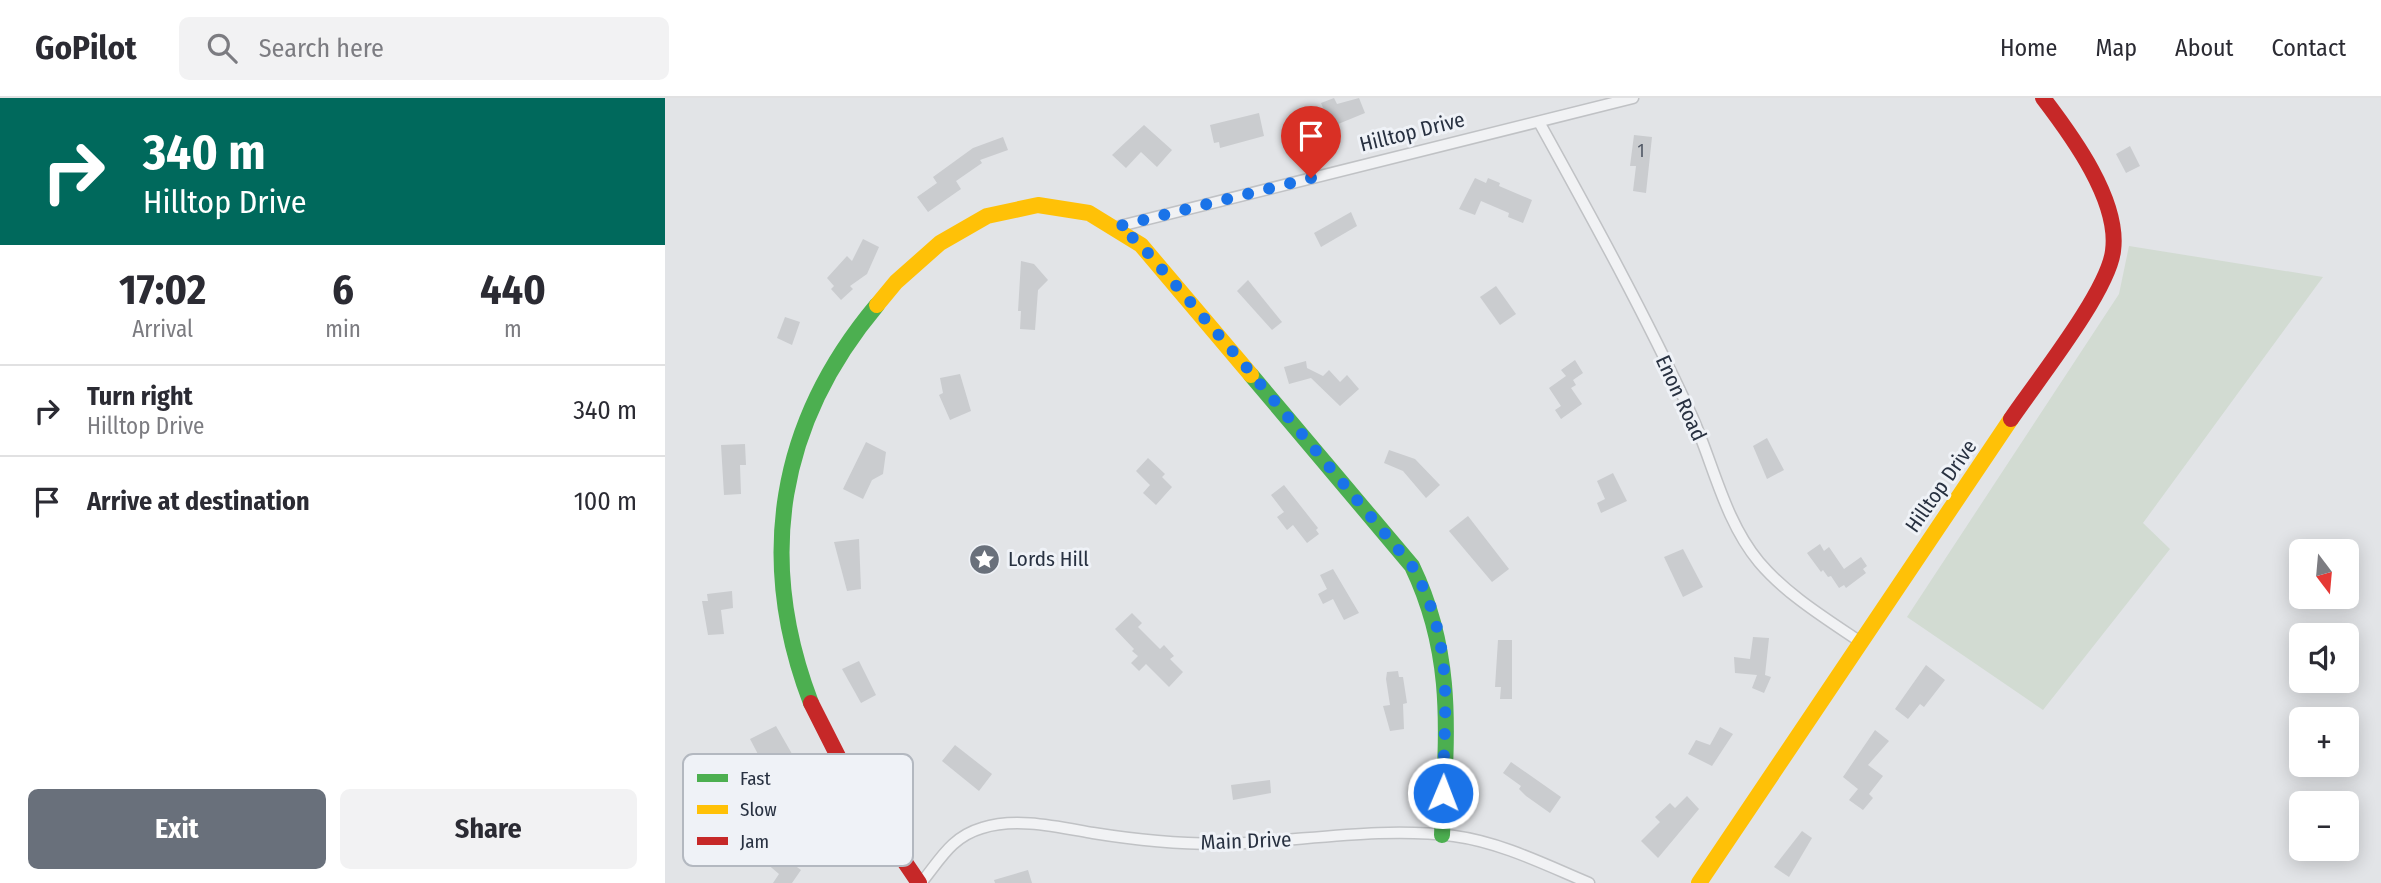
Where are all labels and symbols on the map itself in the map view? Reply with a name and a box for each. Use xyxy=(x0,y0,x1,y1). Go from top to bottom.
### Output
pin xyxy=(1281,106,1341,178)
street label: Hilltop Drive xyxy=(1357,106,1467,158)
house number: 1 xyxy=(1637,140,1645,162)
street label: Enon Road xyxy=(1650,351,1712,445)
street label: Hilltop Drive xyxy=(1900,435,1982,537)
north arrow xyxy=(2289,539,2359,609)
place icon: Lords Hill xyxy=(968,542,1002,576)
place label: Lords Hill xyxy=(1008,546,1089,572)
legend xyxy=(683,754,913,866)
position arrow xyxy=(1406,756,1480,830)
text: Fast xyxy=(740,767,771,790)
text: Slow xyxy=(740,798,777,821)
street label: Main Drive xyxy=(1200,826,1292,856)
text: Jam xyxy=(740,830,769,853)

